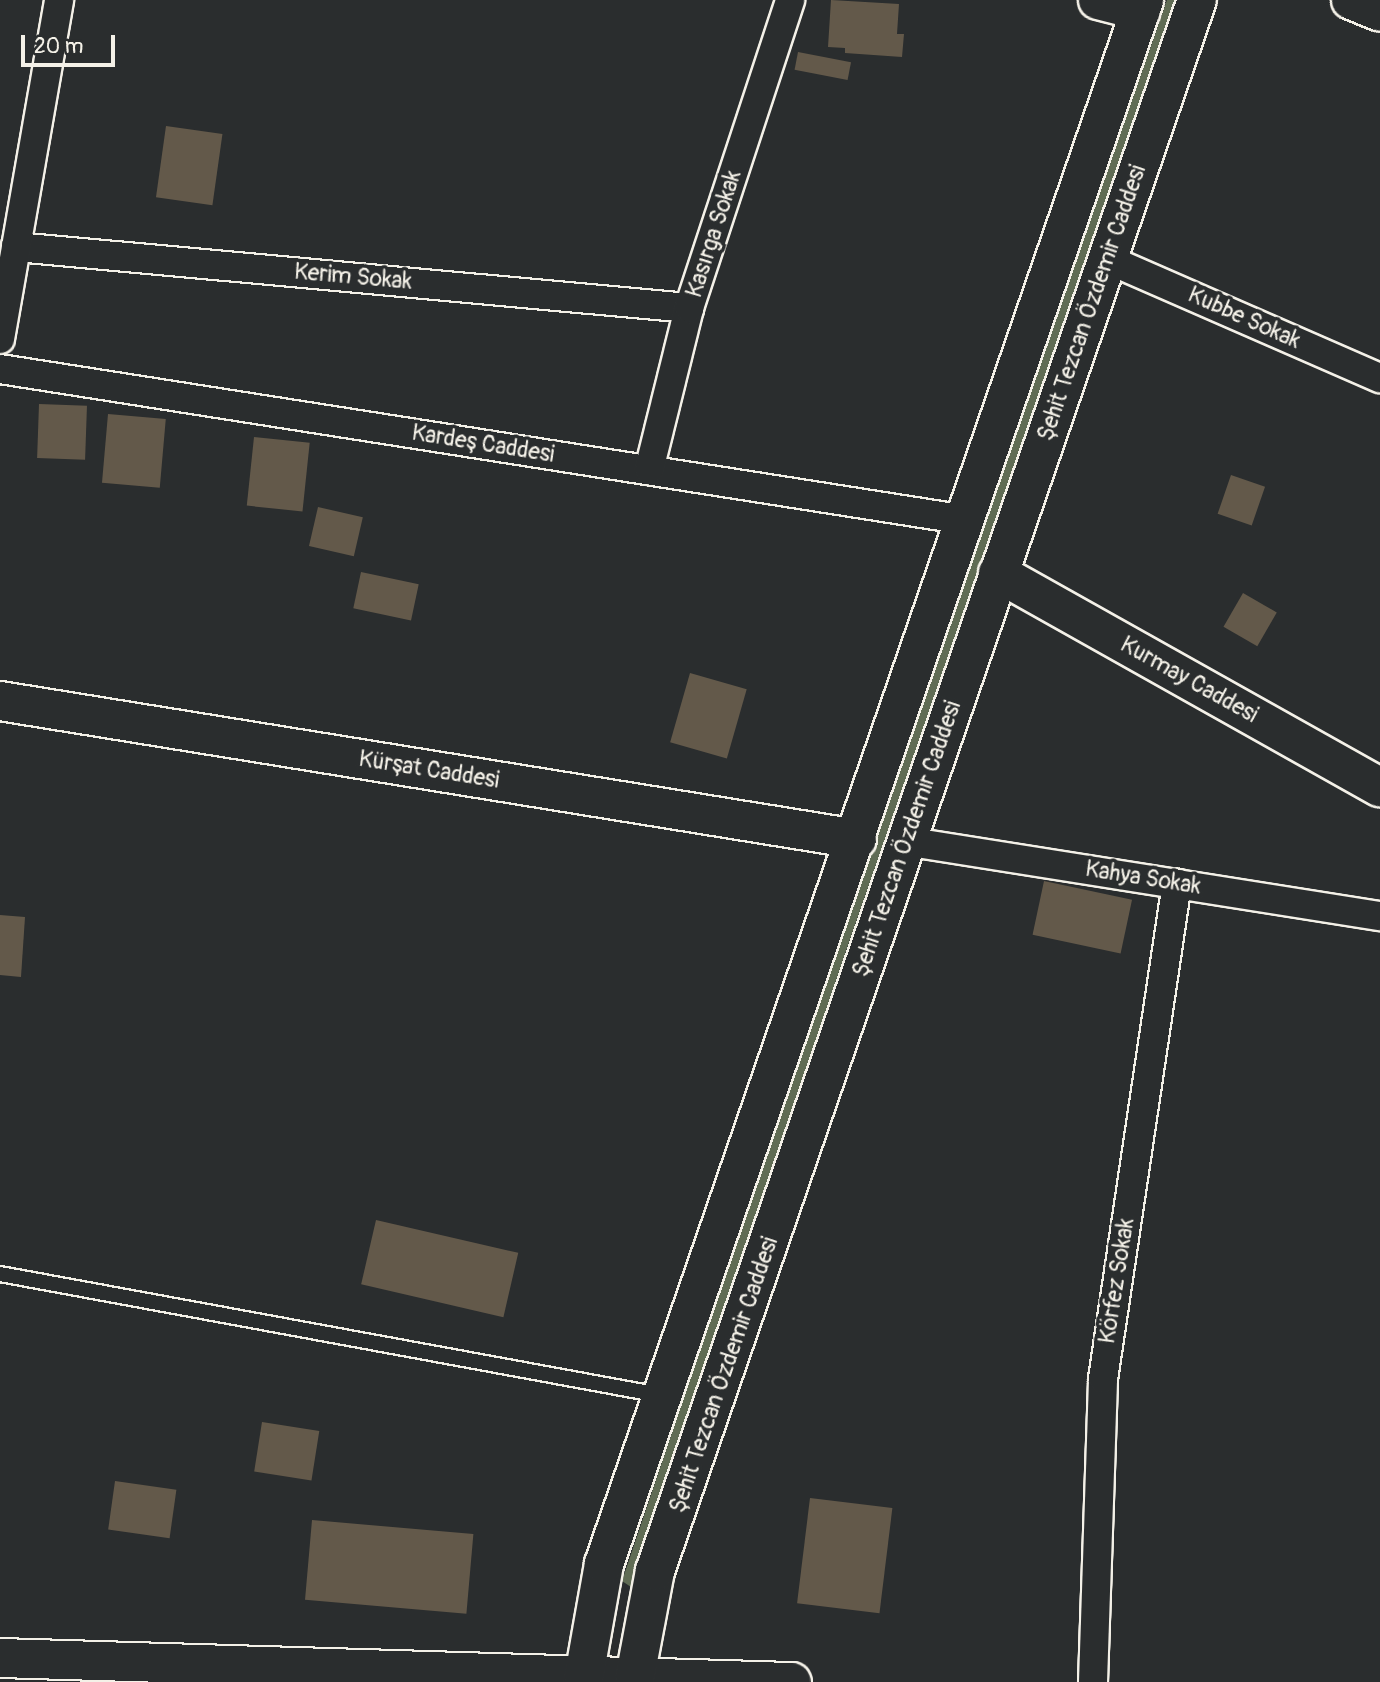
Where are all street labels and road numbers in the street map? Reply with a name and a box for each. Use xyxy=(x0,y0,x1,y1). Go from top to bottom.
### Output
street label: Şehit Tezcan Özdemir Caddesi xyxy=(1032,161,1152,445)
street label: Kasırga Sokak xyxy=(680,167,748,301)
street label: Kerim Sokak xyxy=(293,258,413,296)
street label: Kubbe Sokak xyxy=(1184,281,1304,355)
street label: Kardeş Caddesi xyxy=(410,419,556,469)
street label: Kurmay Caddesi xyxy=(1115,631,1263,729)
street label: Şehit Tezcan Özdemir Caddesi xyxy=(847,697,967,981)
street label: Kürşat Caddesi xyxy=(357,745,501,795)
street label: Kahya Sokak xyxy=(1083,855,1203,901)
street label: Körfez Sokak xyxy=(1093,1216,1141,1346)
street label: Şehit Tezcan Özdemir Caddesi xyxy=(664,1233,784,1517)

